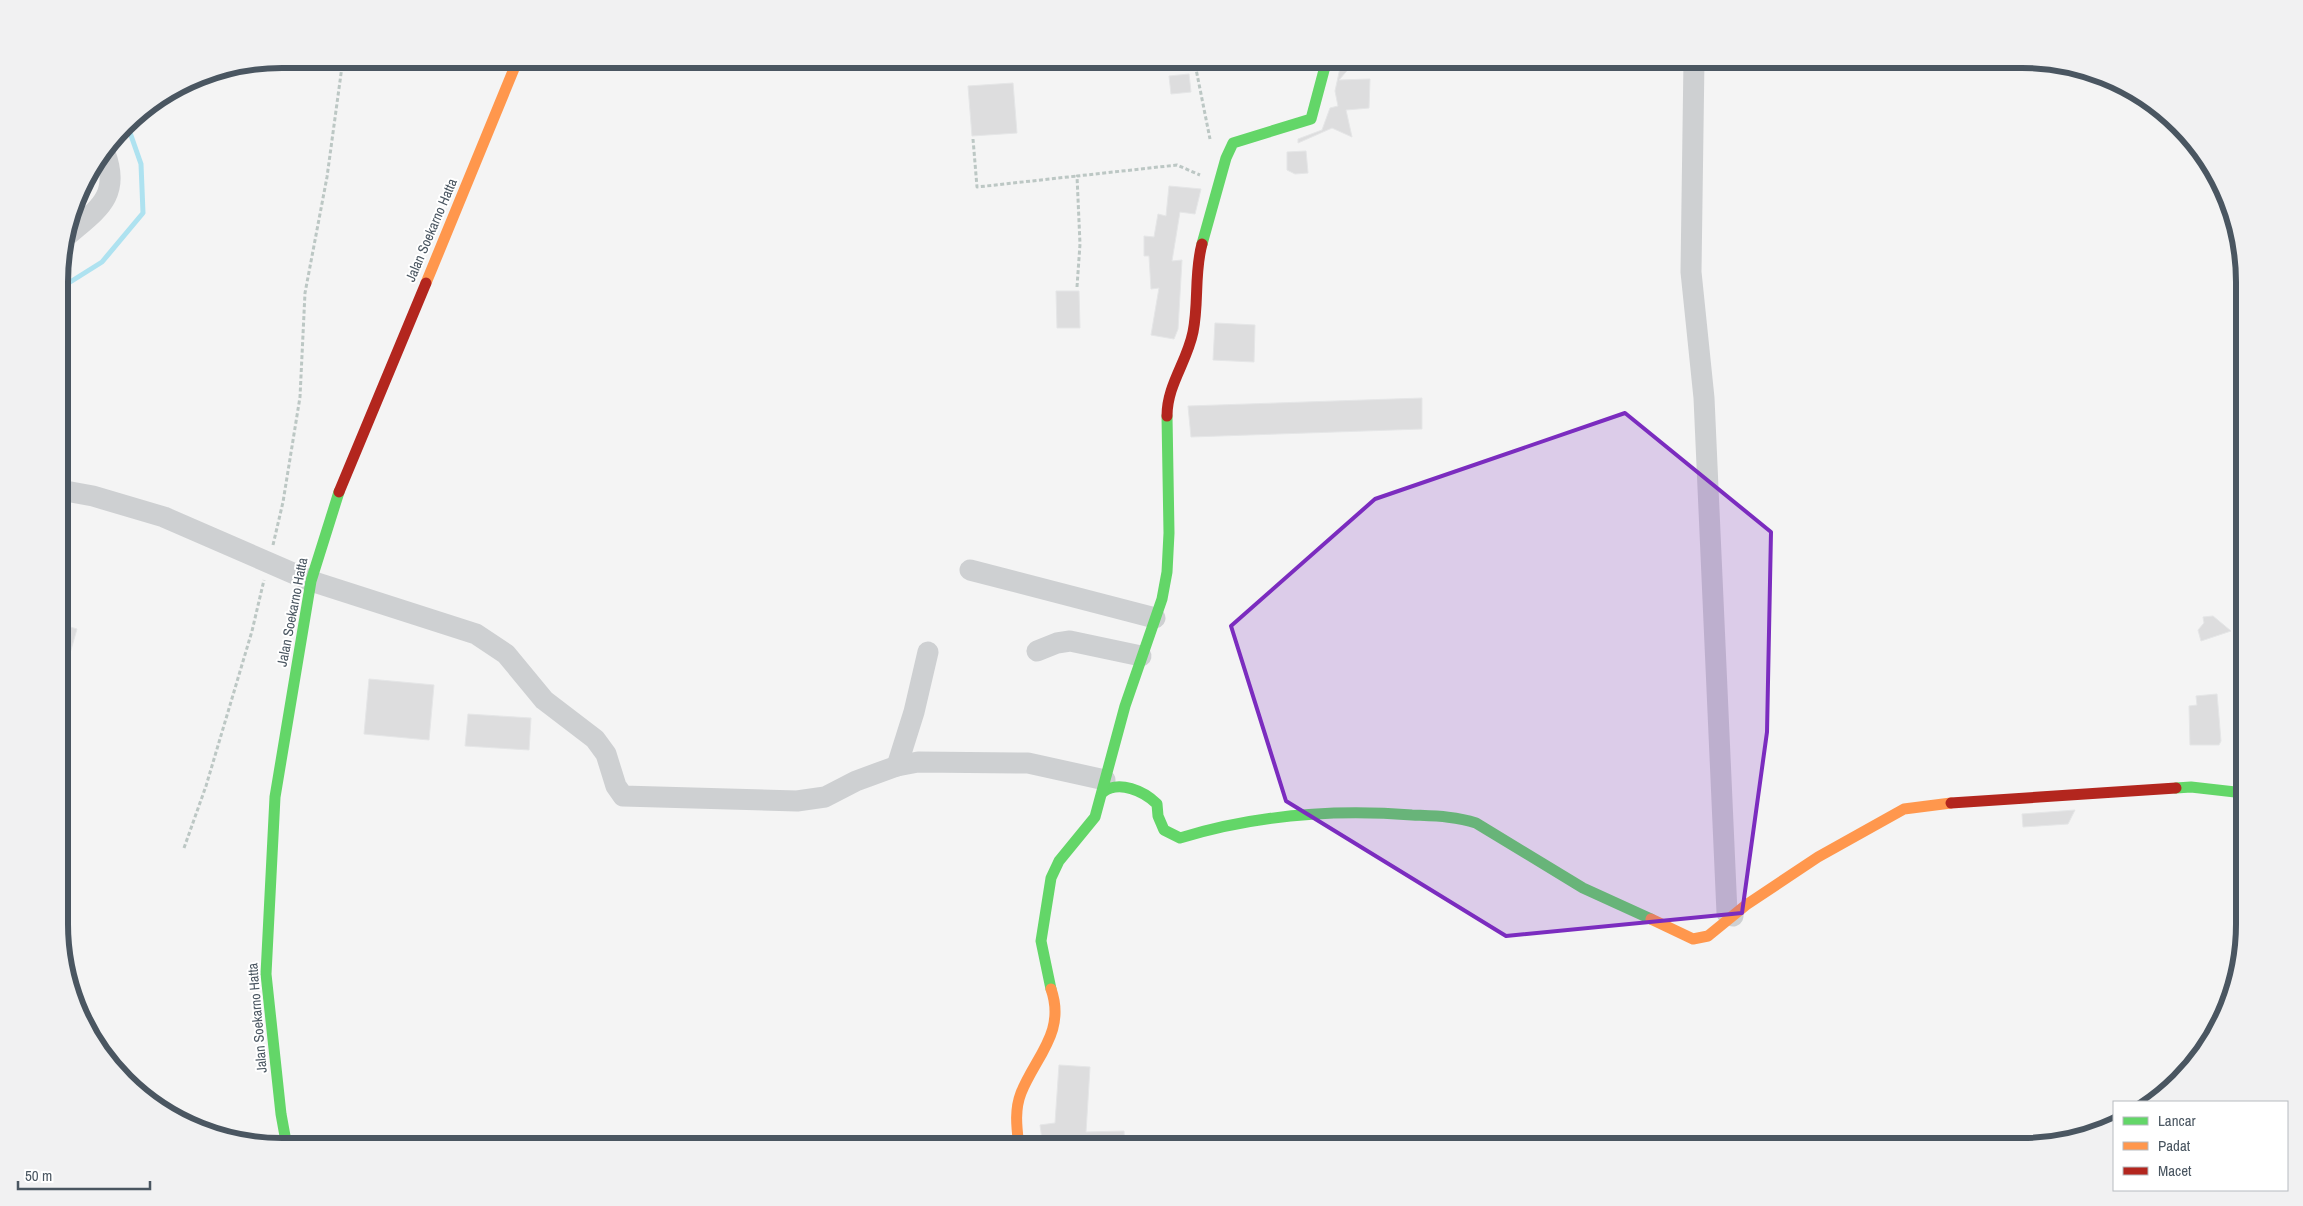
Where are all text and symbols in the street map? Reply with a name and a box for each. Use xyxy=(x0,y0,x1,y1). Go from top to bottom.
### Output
street label: Jalan Soekarno Hatta xyxy=(401,175,461,284)
street label: Jalan Soekarno Hatta xyxy=(273,555,311,668)
street label: Jalan Soekarno Hatta xyxy=(243,962,271,1074)
legend xyxy=(2113,1101,2288,1191)
text: Lancar xyxy=(2158,1110,2196,1131)
text: Padat xyxy=(2158,1135,2191,1156)
scale bar xyxy=(18,1158,150,1190)
text: Macet xyxy=(2158,1160,2192,1181)
text: 50 m xyxy=(25,1165,52,1186)

